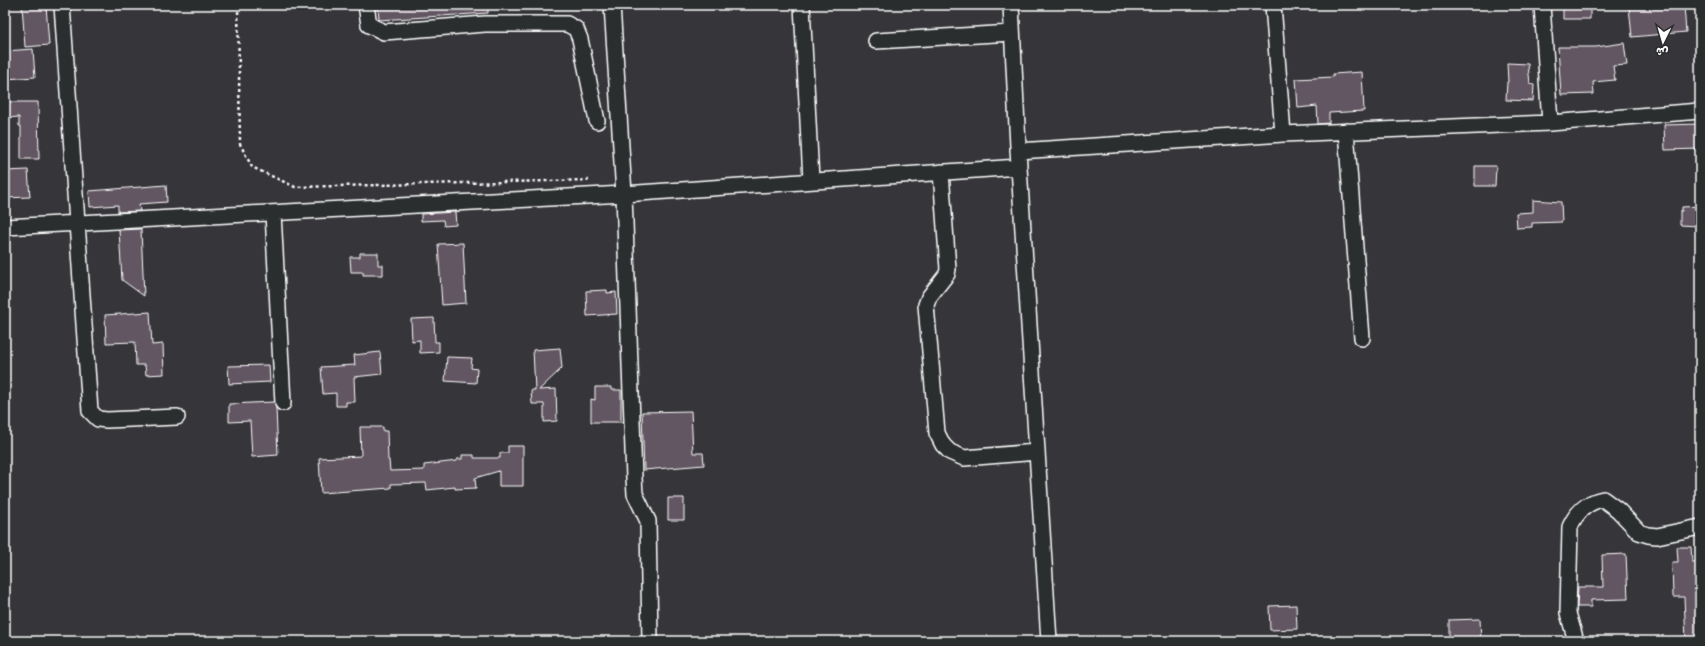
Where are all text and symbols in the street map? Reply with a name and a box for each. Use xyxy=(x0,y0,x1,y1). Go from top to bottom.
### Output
north arrow xyxy=(1643,22,1683,62)
text: ش xyxy=(1655,44,1669,59)

